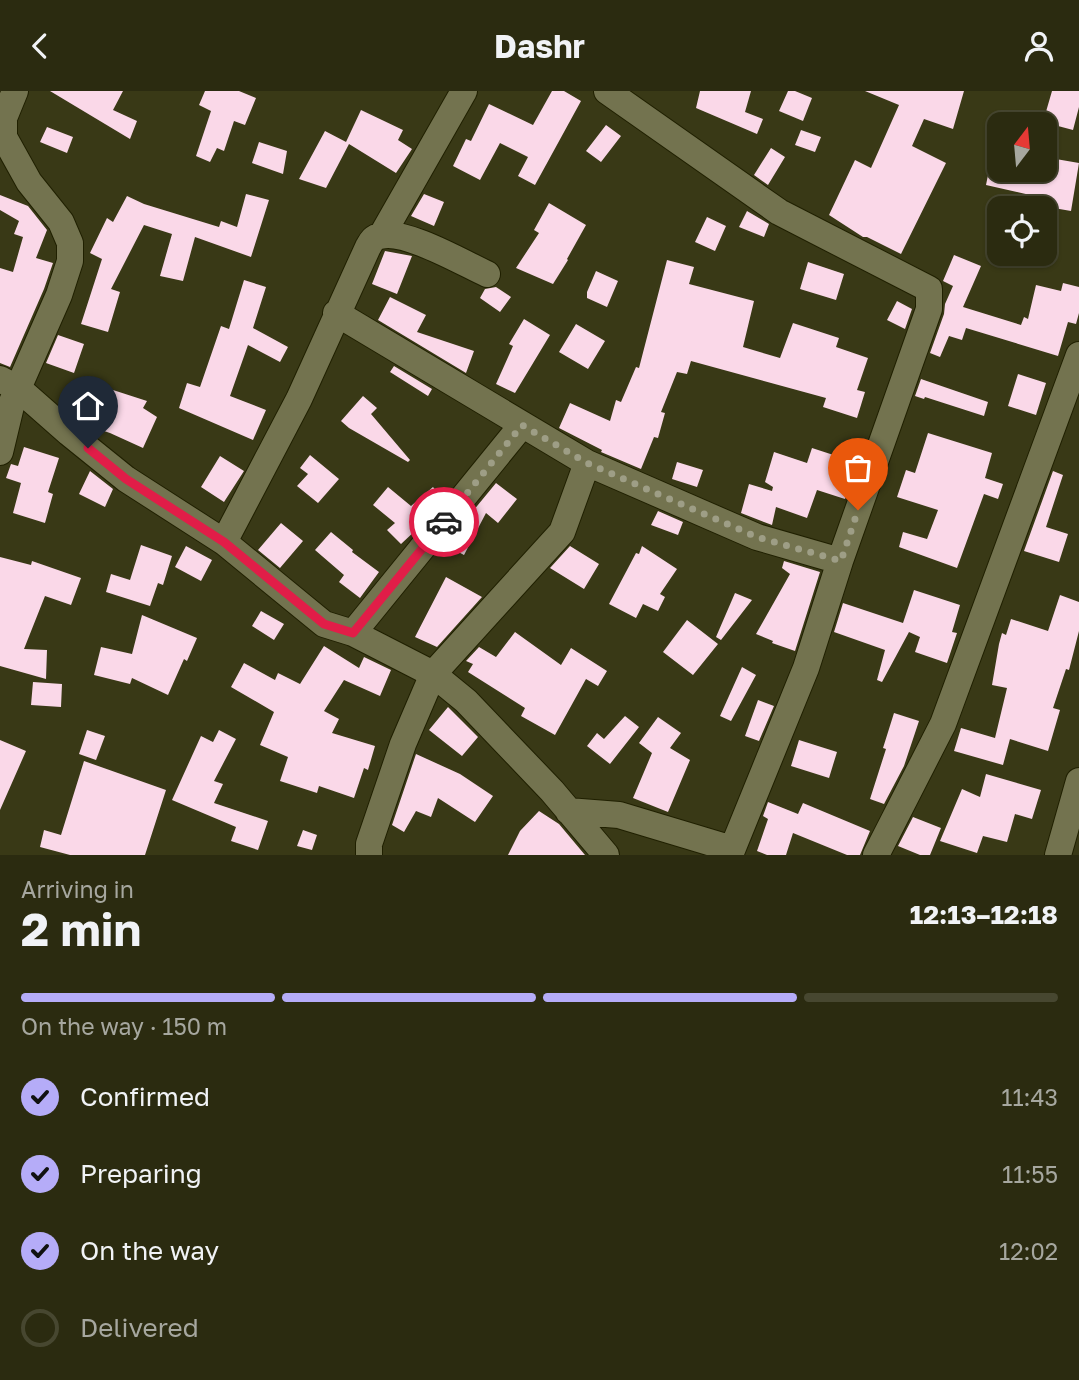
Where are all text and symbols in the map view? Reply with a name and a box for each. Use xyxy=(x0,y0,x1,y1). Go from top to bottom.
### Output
icon: back xyxy=(21,27,59,65)
text: Dashr xyxy=(494,27,585,65)
icon: person xyxy=(1020,27,1058,65)
north arrow xyxy=(987,112,1057,182)
map controls xyxy=(987,112,1057,266)
button: locate xyxy=(987,196,1057,266)
pin xyxy=(58,376,118,448)
icon: home xyxy=(69,387,107,425)
pin xyxy=(828,438,888,510)
icon: bag xyxy=(839,449,877,487)
courier xyxy=(409,487,479,557)
icon: car xyxy=(425,503,463,541)
text: Arriving in xyxy=(21,875,134,903)
text: 12:13–12:18 xyxy=(910,899,1058,930)
text: 2 min xyxy=(21,901,141,956)
text: On the way · 150 m xyxy=(21,1012,227,1040)
icon: check xyxy=(21,1078,59,1116)
text: Confirmed xyxy=(80,1081,210,1112)
text: 11:43 xyxy=(1001,1083,1058,1111)
icon: check xyxy=(21,1155,59,1193)
text: Preparing xyxy=(80,1158,202,1189)
text: 11:55 xyxy=(1002,1160,1058,1188)
icon: check xyxy=(21,1232,59,1270)
text: On the way xyxy=(80,1235,219,1266)
text: 12:02 xyxy=(999,1237,1058,1265)
text: Delivered xyxy=(80,1312,199,1343)

